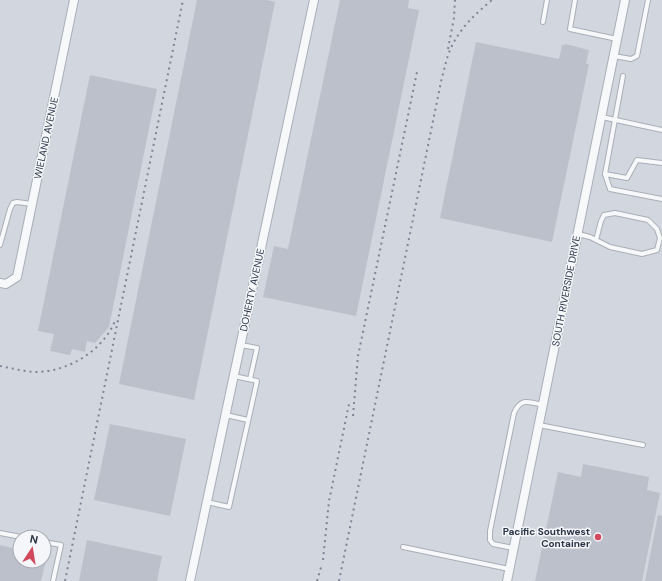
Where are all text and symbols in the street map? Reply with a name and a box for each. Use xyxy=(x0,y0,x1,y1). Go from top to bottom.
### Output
street label: WIELAND AVENUE xyxy=(31,96,61,180)
street label: SOUTH RIVERSIDE DRIVE xyxy=(549,234,583,347)
street label: DOHERTY AVENUE xyxy=(237,247,267,333)
place label: Pacific Southwest Container xyxy=(503,525,590,550)
north arrow xyxy=(12,529,52,569)
text: N xyxy=(29,532,39,547)
marker: Pacific Southwest Container xyxy=(593,532,603,542)

